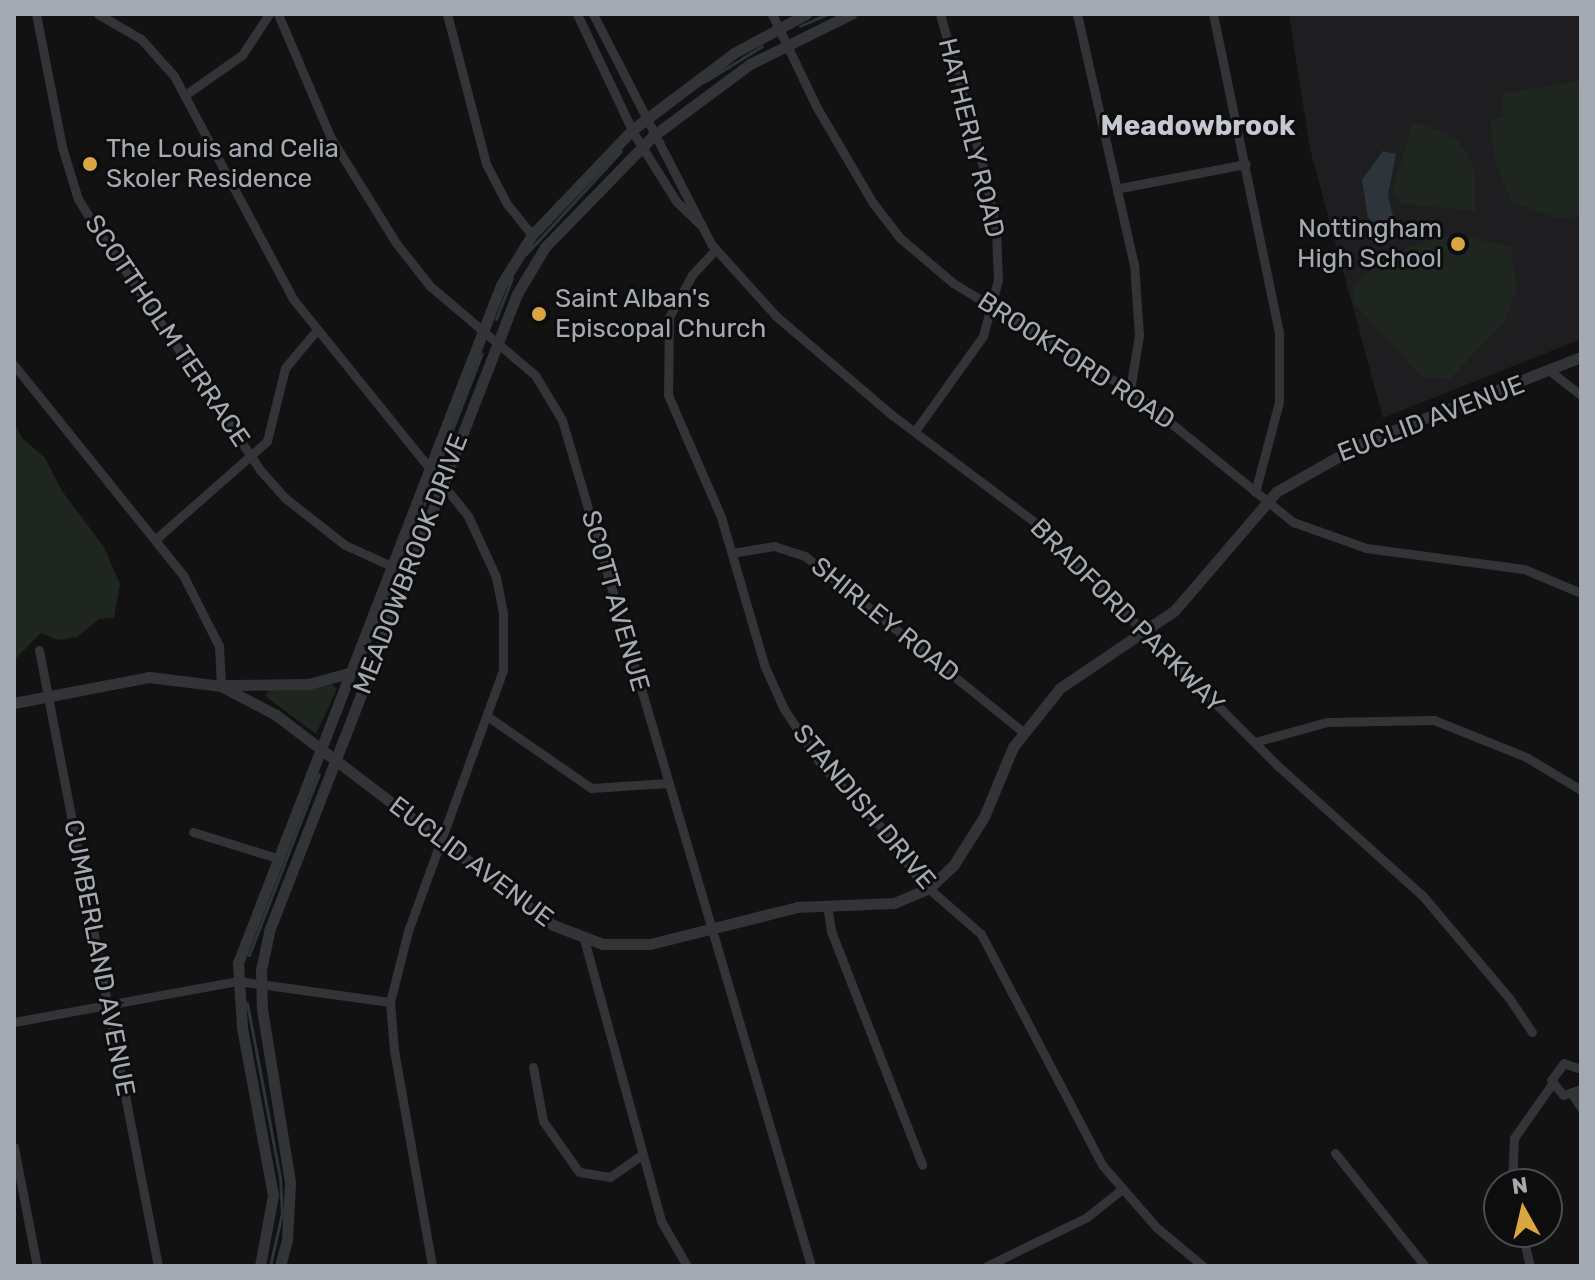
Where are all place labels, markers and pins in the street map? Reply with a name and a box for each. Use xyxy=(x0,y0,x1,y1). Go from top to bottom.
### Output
place label: The Louis and Celia Skoler Residence xyxy=(106,133,339,194)
marker: The Louis and Celia Skoler Residence xyxy=(81,155,99,173)
place label: Nottingham High School xyxy=(1297,213,1442,274)
marker: Nottingham High School xyxy=(1449,235,1467,253)
place label: Saint Alban's Episcopal Church xyxy=(555,283,766,344)
marker: Saint Alban's Episcopal Church xyxy=(530,305,548,323)

